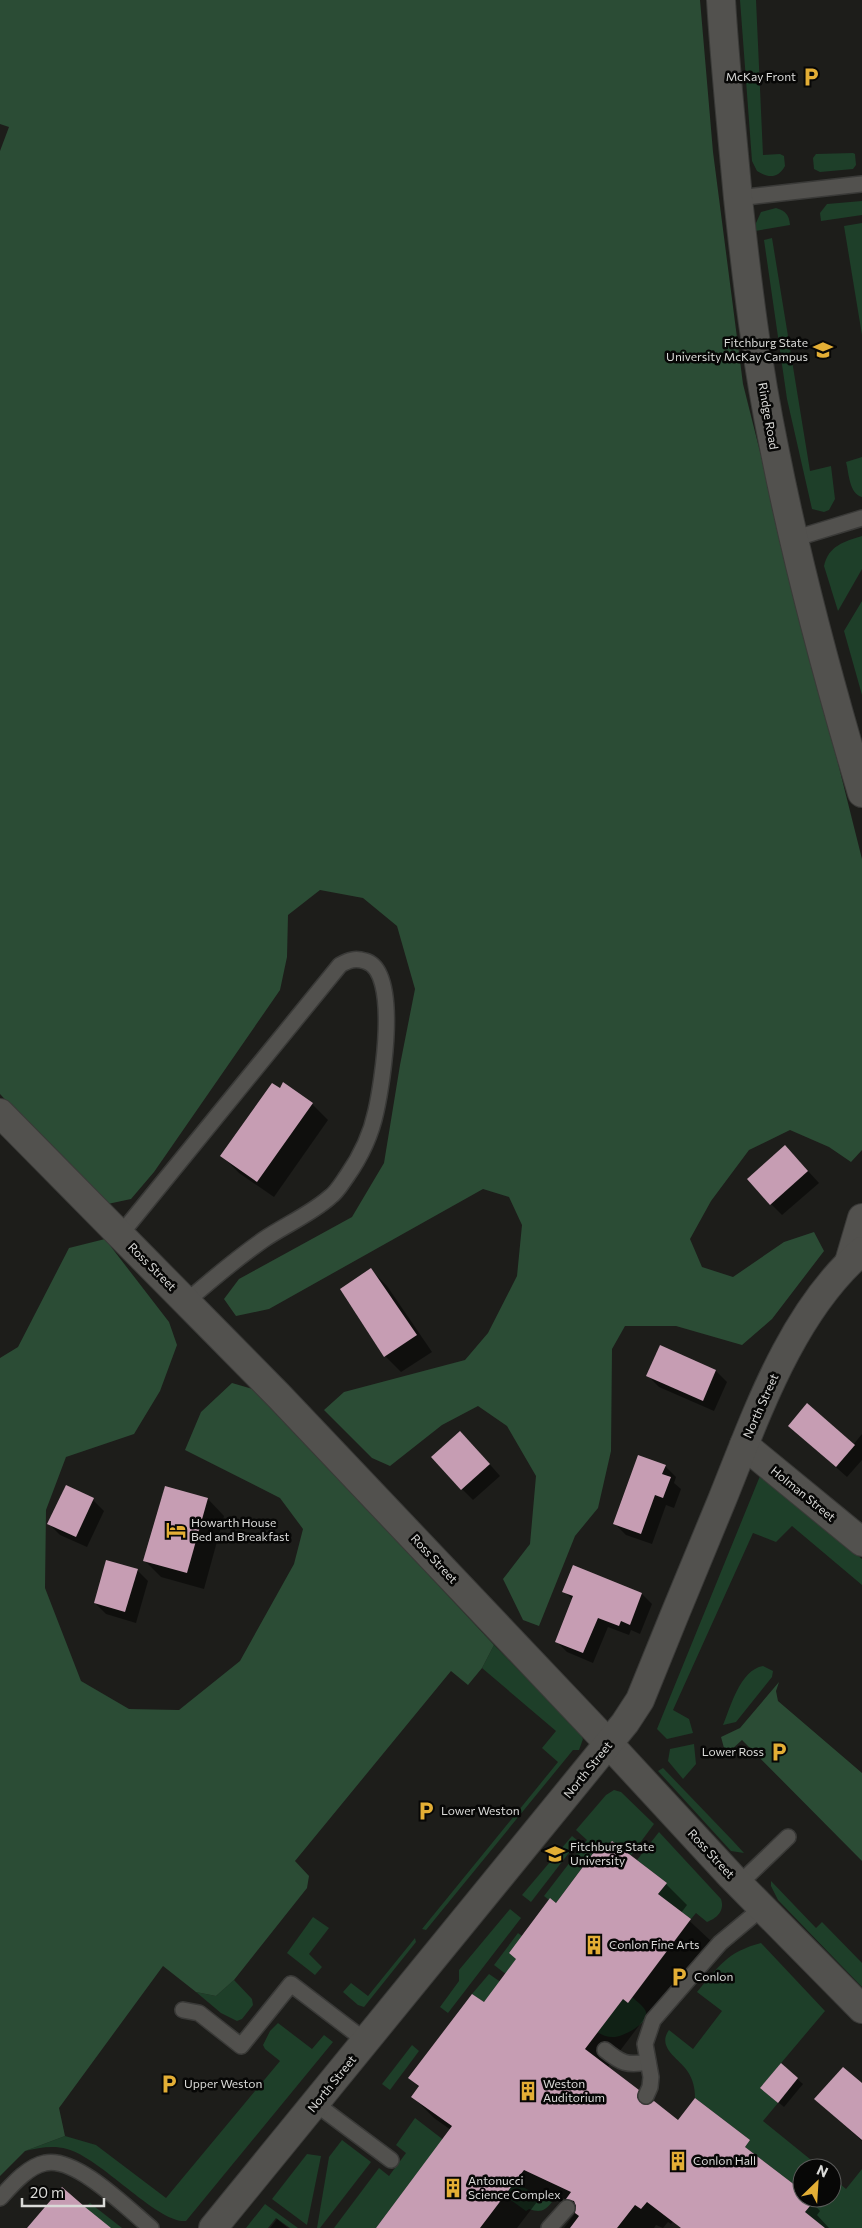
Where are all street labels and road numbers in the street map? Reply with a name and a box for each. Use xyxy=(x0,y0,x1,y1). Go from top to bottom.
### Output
street label: Rindge Road xyxy=(756,381,782,451)
street label: Ross Street xyxy=(126,1239,180,1293)
street label: North Street xyxy=(740,1371,781,1440)
street label: Holman Street xyxy=(769,1463,839,1524)
street label: Ross Street xyxy=(409,1531,461,1586)
street label: North Street xyxy=(560,1738,614,1801)
street label: Ross Street xyxy=(686,1826,738,1881)
street label: North Street xyxy=(304,2052,358,2115)

